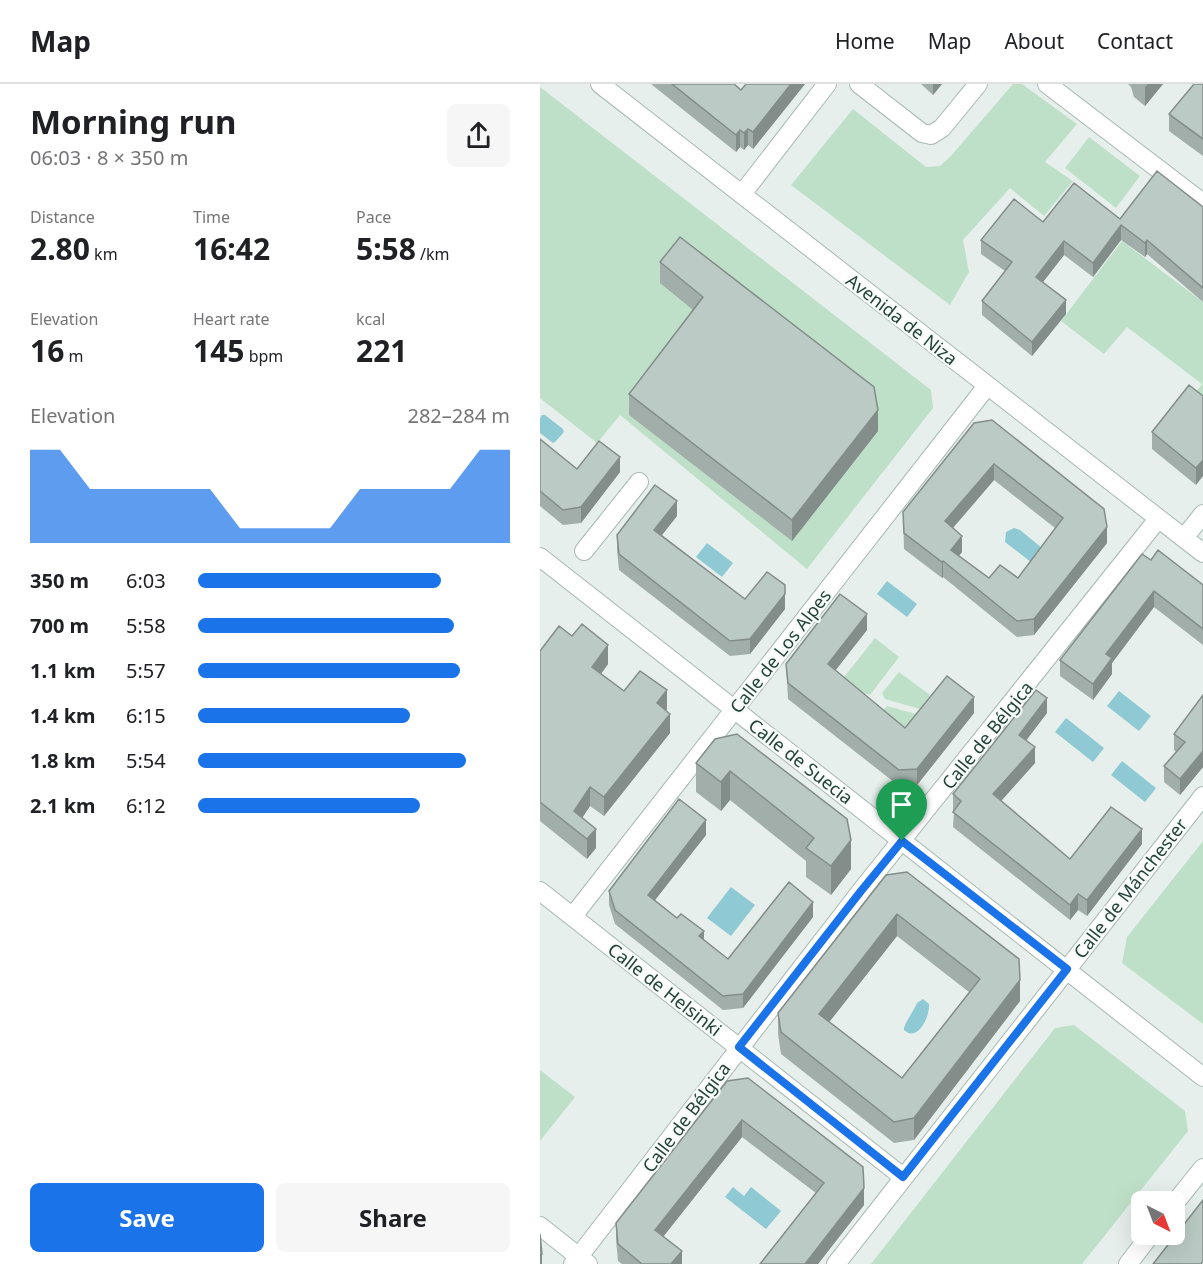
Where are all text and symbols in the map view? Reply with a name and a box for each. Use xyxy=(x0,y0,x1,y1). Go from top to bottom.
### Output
text: Map xyxy=(30,22,91,60)
text: Home xyxy=(835,27,895,55)
text: Map xyxy=(928,27,971,55)
text: About xyxy=(1004,27,1064,55)
text: Contact xyxy=(1097,27,1173,55)
text: Morning run xyxy=(30,99,236,144)
button: share xyxy=(447,104,510,167)
text: 06:03 · 8 × 350 m xyxy=(30,144,188,171)
text: Distance xyxy=(30,206,95,228)
text: Time xyxy=(193,206,230,228)
text: Pace xyxy=(356,206,391,228)
text: 2.80 xyxy=(30,228,90,269)
text: 16:42 xyxy=(193,228,270,269)
text: 5:58 xyxy=(356,228,416,269)
text: km xyxy=(90,243,118,265)
text: /km xyxy=(416,243,450,265)
street label: Avenida de Niza xyxy=(841,268,963,370)
text: Elevation xyxy=(30,308,98,330)
text: Heart rate xyxy=(193,308,269,330)
text: kcal xyxy=(356,308,385,330)
text: 16 xyxy=(30,330,64,371)
text: 145 xyxy=(193,330,244,371)
text: 221 xyxy=(356,330,407,371)
text: m xyxy=(64,345,83,367)
text: bpm xyxy=(244,345,283,367)
text: Elevation xyxy=(30,402,115,429)
text: 282–284 m xyxy=(407,402,510,429)
text: 350 m xyxy=(30,567,89,594)
text: 6:03 xyxy=(126,567,166,594)
street label: Calle de Los Alpes xyxy=(724,584,836,718)
text: 700 m xyxy=(30,612,89,639)
text: 5:58 xyxy=(126,612,166,639)
text: 1.1 km xyxy=(30,657,96,684)
text: 5:57 xyxy=(126,657,166,684)
street label: Calle de Bélgica xyxy=(936,676,1038,794)
text: 1.4 km xyxy=(30,702,96,729)
text: 6:15 xyxy=(126,702,166,729)
street label: Calle de Suecia xyxy=(744,713,858,809)
text: 1.8 km xyxy=(30,747,96,774)
text: 5:54 xyxy=(126,747,166,774)
pin xyxy=(876,779,927,841)
icon: arrive xyxy=(885,788,918,821)
text: 2.1 km xyxy=(30,792,96,819)
text: 6:12 xyxy=(126,792,166,819)
street label: Calle de Mánchester xyxy=(1068,813,1193,963)
street label: Calle de Helsinki xyxy=(603,937,727,1041)
street label: Calle de Bélgica xyxy=(637,1057,735,1177)
button: Save xyxy=(30,1183,264,1252)
button: Share xyxy=(276,1183,510,1252)
north arrow xyxy=(1131,1191,1185,1245)
map controls xyxy=(1131,1191,1185,1245)

